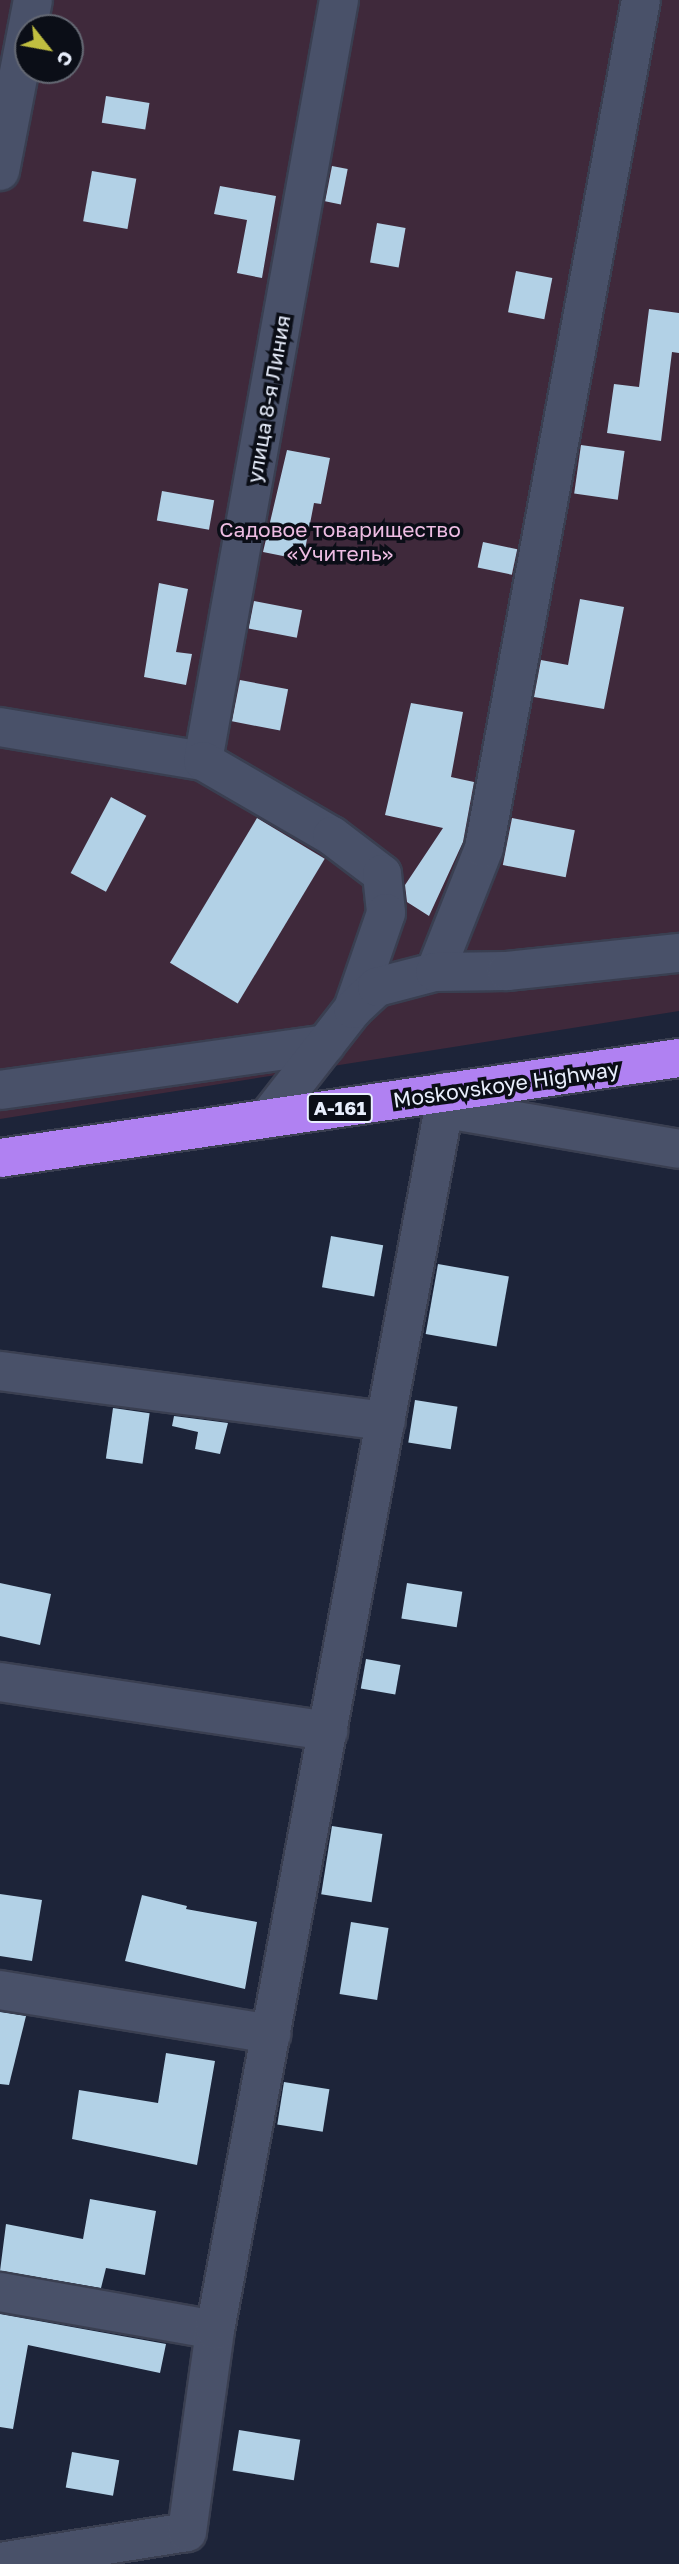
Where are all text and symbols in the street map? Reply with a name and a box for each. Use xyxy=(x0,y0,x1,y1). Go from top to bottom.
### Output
north arrow xyxy=(14,14,84,84)
text: С xyxy=(52,47,79,71)
street label: улица 8-я Линия xyxy=(241,313,295,485)
park label: Садовое товарищество «Учитель» xyxy=(219,516,461,566)
street label: Moskovskoye Highway xyxy=(392,1056,620,1112)
road number: А-161 xyxy=(307,1092,373,1124)

